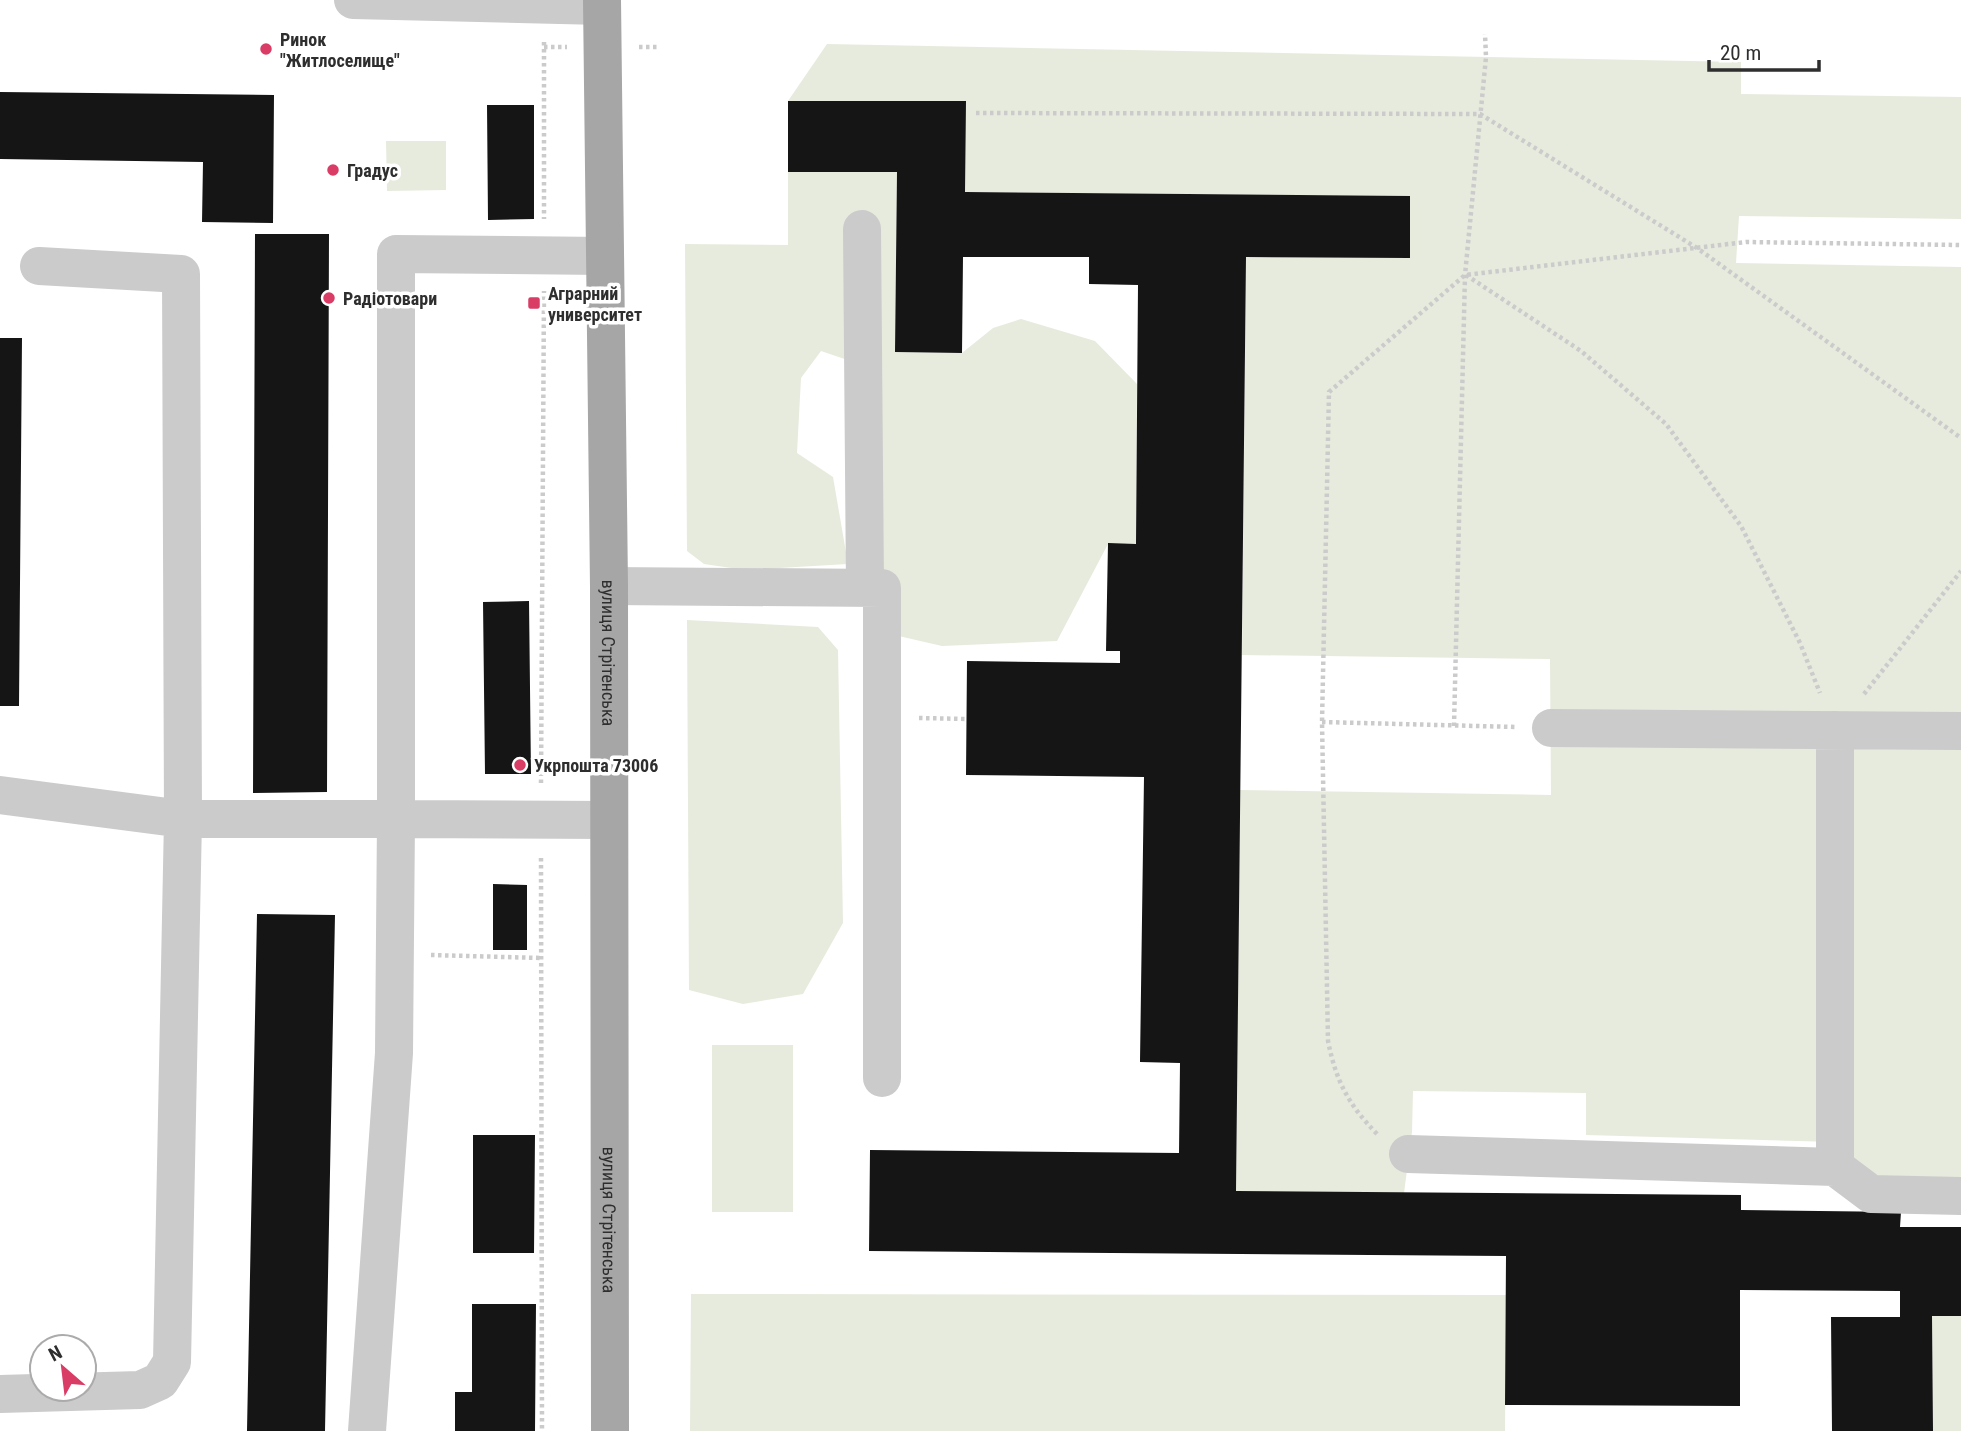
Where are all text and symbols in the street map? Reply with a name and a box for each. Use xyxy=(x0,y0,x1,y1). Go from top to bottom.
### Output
scale bar xyxy=(1709,28,1819,72)
place label: Ринок "Житлоселище" xyxy=(280,29,400,71)
marker: Ринок "Житлоселище" xyxy=(258,41,274,57)
text: 20 m xyxy=(1720,41,1761,65)
place label: Градус xyxy=(347,160,398,181)
marker: Градус xyxy=(325,162,341,178)
place label: Аграрний университет xyxy=(548,283,642,325)
place label: Радіотовари xyxy=(343,288,437,309)
marker: Радіотовари xyxy=(321,290,337,306)
marker: Аграрний университет xyxy=(526,295,542,311)
street label: вулиця Стрітенська xyxy=(598,580,620,726)
place label: Укрпошта 73006 xyxy=(534,755,658,776)
marker: Укрпошта 73006 xyxy=(512,757,528,773)
street label: вулиця Стрітенська xyxy=(599,1147,620,1293)
north arrow xyxy=(28,1333,98,1403)
text: N xyxy=(45,1341,66,1366)

